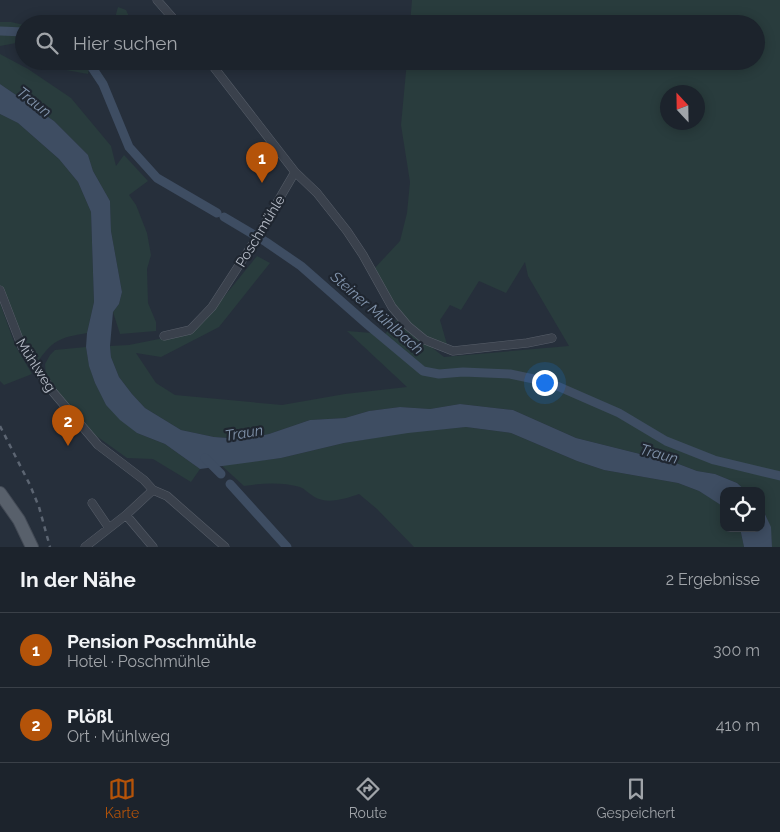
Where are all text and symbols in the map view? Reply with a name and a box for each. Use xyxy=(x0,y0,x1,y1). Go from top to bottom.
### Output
search box xyxy=(15,15,765,70)
icon: search xyxy=(33,29,61,57)
text: Hier suchen xyxy=(73,32,178,54)
water label: Traun xyxy=(13,83,55,121)
north arrow xyxy=(660,85,705,130)
pin: 1 xyxy=(246,142,278,183)
street label: Poschmühle xyxy=(232,192,288,270)
water label: Steiner Mühlbach xyxy=(326,267,427,358)
street label: Mühlweg xyxy=(13,335,59,395)
your location xyxy=(532,370,558,396)
pin: 2 xyxy=(52,405,84,446)
water label: Traun xyxy=(224,421,264,445)
water label: Traun xyxy=(638,440,680,468)
map controls xyxy=(720,487,765,532)
button: locate xyxy=(720,487,765,532)
text: In der Nähe xyxy=(20,567,136,592)
text: 2 Ergebnisse xyxy=(666,570,760,589)
text: Pension Poschmühle xyxy=(67,630,256,652)
text: 1 xyxy=(32,641,40,660)
text: 300 m xyxy=(713,641,760,660)
text: Hotel · Poschmühle xyxy=(67,652,210,671)
text: Plößl xyxy=(67,705,113,727)
text: 2 xyxy=(31,716,41,735)
text: 410 m xyxy=(716,716,760,735)
text: Ort · Mühlweg xyxy=(67,727,170,746)
tab: Karte xyxy=(105,775,139,821)
tab: Route xyxy=(349,775,387,821)
tab: Gespeichert xyxy=(597,775,675,821)

